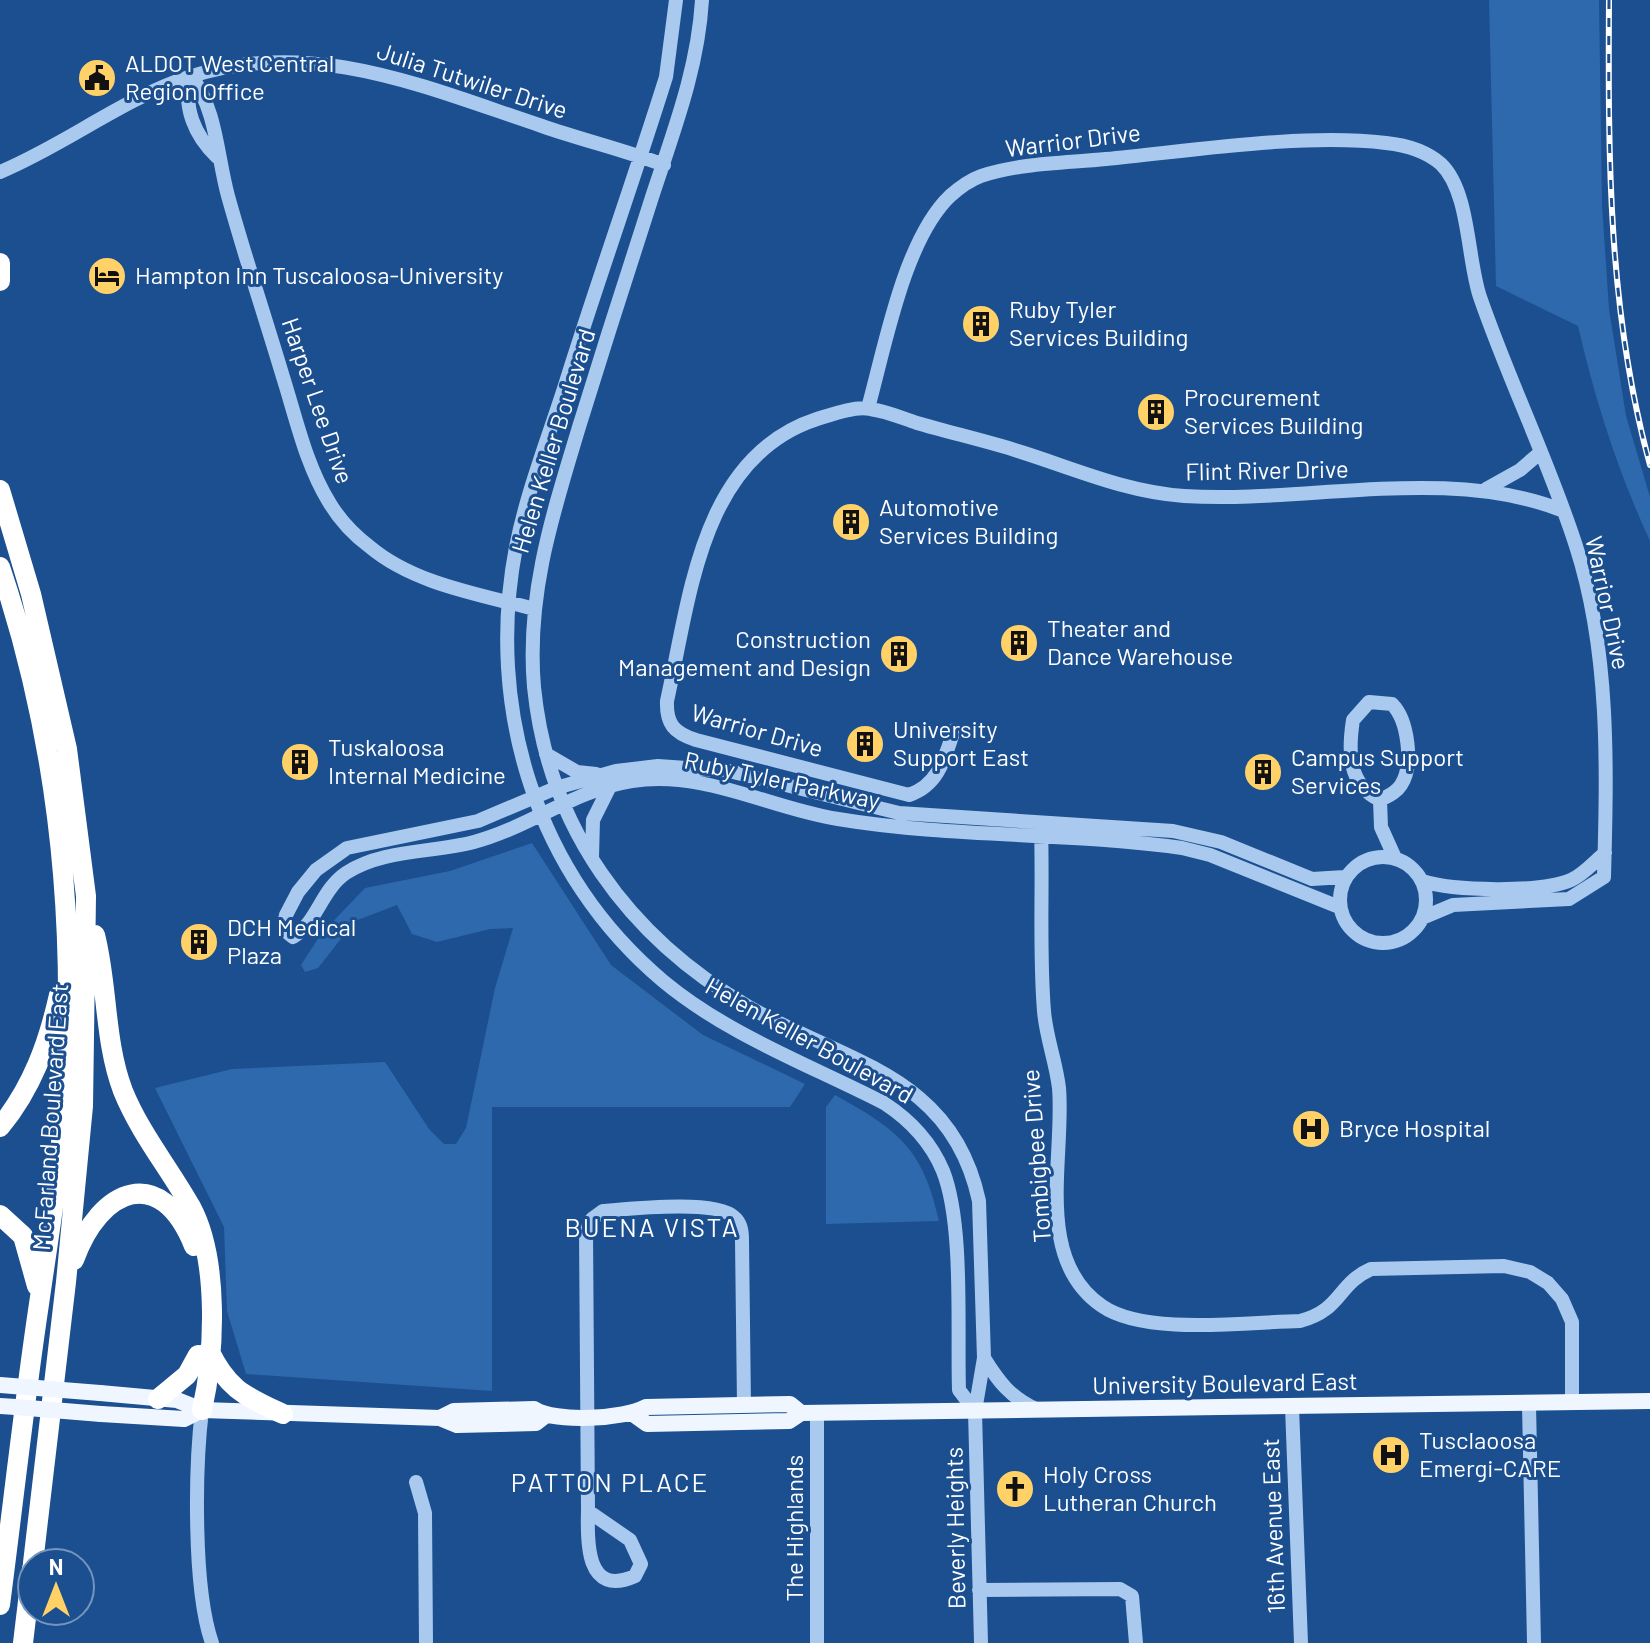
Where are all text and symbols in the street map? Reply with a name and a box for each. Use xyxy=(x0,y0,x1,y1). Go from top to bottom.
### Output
street label: Julia Tutwiler Drive xyxy=(374,35,571,124)
place label: ALDOT West Central Region Office xyxy=(125,48,334,105)
public building icon: ALDOT West Central Region Office xyxy=(76,57,118,99)
street label: Warrior Drive xyxy=(1004,117,1142,162)
hotel icon: Hampton Inn Tuscaloosa-University xyxy=(86,255,128,297)
place label: Hampton Inn Tuscaloosa-University xyxy=(135,260,503,289)
place label: Ruby Tyler Services Building xyxy=(1009,294,1188,351)
building icon: Ruby Tyler Services Building xyxy=(960,303,1002,345)
street label: Harper Lee Drive xyxy=(276,314,360,487)
street label: Helen Keller Boulevard xyxy=(505,325,601,556)
place label: Procurement Services Building xyxy=(1184,382,1363,439)
building icon: Procurement Services Building xyxy=(1135,391,1177,433)
street label: Flint River Drive xyxy=(1185,454,1349,485)
place label: Automotive Services Building xyxy=(879,492,1058,549)
building icon: Automotive Services Building xyxy=(830,501,872,543)
street label: Warrior Drive xyxy=(1580,533,1637,672)
place label: Theater and Dance Warehouse xyxy=(1047,613,1233,670)
building icon: Theater and Dance Warehouse xyxy=(998,622,1040,664)
place label: Construction Management and Design xyxy=(618,624,871,681)
building icon: Construction Management and Design xyxy=(878,633,920,675)
street label: Warrior Drive xyxy=(688,697,827,762)
place label: University Support East xyxy=(893,714,1029,771)
building icon: University Support East xyxy=(844,723,886,765)
place label: Tuskaloosa Internal Medicine xyxy=(328,732,506,789)
building icon: Tuskaloosa Internal Medicine xyxy=(279,741,321,783)
place label: Campus Support Services xyxy=(1291,742,1464,799)
street label: Ruby Tyler Parkway xyxy=(682,745,883,814)
building icon: Campus Support Services xyxy=(1242,751,1284,793)
place label: DCH Medical Plaza xyxy=(227,912,356,969)
building icon: DCH Medical Plaza xyxy=(178,921,220,963)
street label: Helen Keller Boulevard xyxy=(701,970,919,1109)
street label: McFarland Boulevard East xyxy=(26,982,73,1252)
street label: Tombigbee Drive xyxy=(1015,1068,1056,1244)
hospital icon: Bryce Hospital xyxy=(1290,1108,1332,1150)
place label: Bryce Hospital xyxy=(1339,1113,1490,1142)
district label: BUENA VISTA xyxy=(564,1211,740,1242)
street label: University Boulevard East xyxy=(1092,1366,1358,1399)
place label: Tusclaoosa Emergi-CARE xyxy=(1419,1425,1561,1482)
hospital icon: Tusclaoosa Emergi-CARE xyxy=(1370,1434,1412,1476)
street label: 16th Avenue East xyxy=(1255,1438,1290,1614)
street label: Beverly Heights xyxy=(939,1447,970,1609)
street label: The Highlands xyxy=(779,1455,808,1601)
place label: Holy Cross Lutheran Church xyxy=(1043,1459,1217,1516)
district label: PATTON PLACE xyxy=(511,1466,709,1497)
church icon: Holy Cross Lutheran Church xyxy=(994,1468,1036,1510)
north arrow xyxy=(16,1547,96,1627)
text: N xyxy=(49,1553,63,1579)

